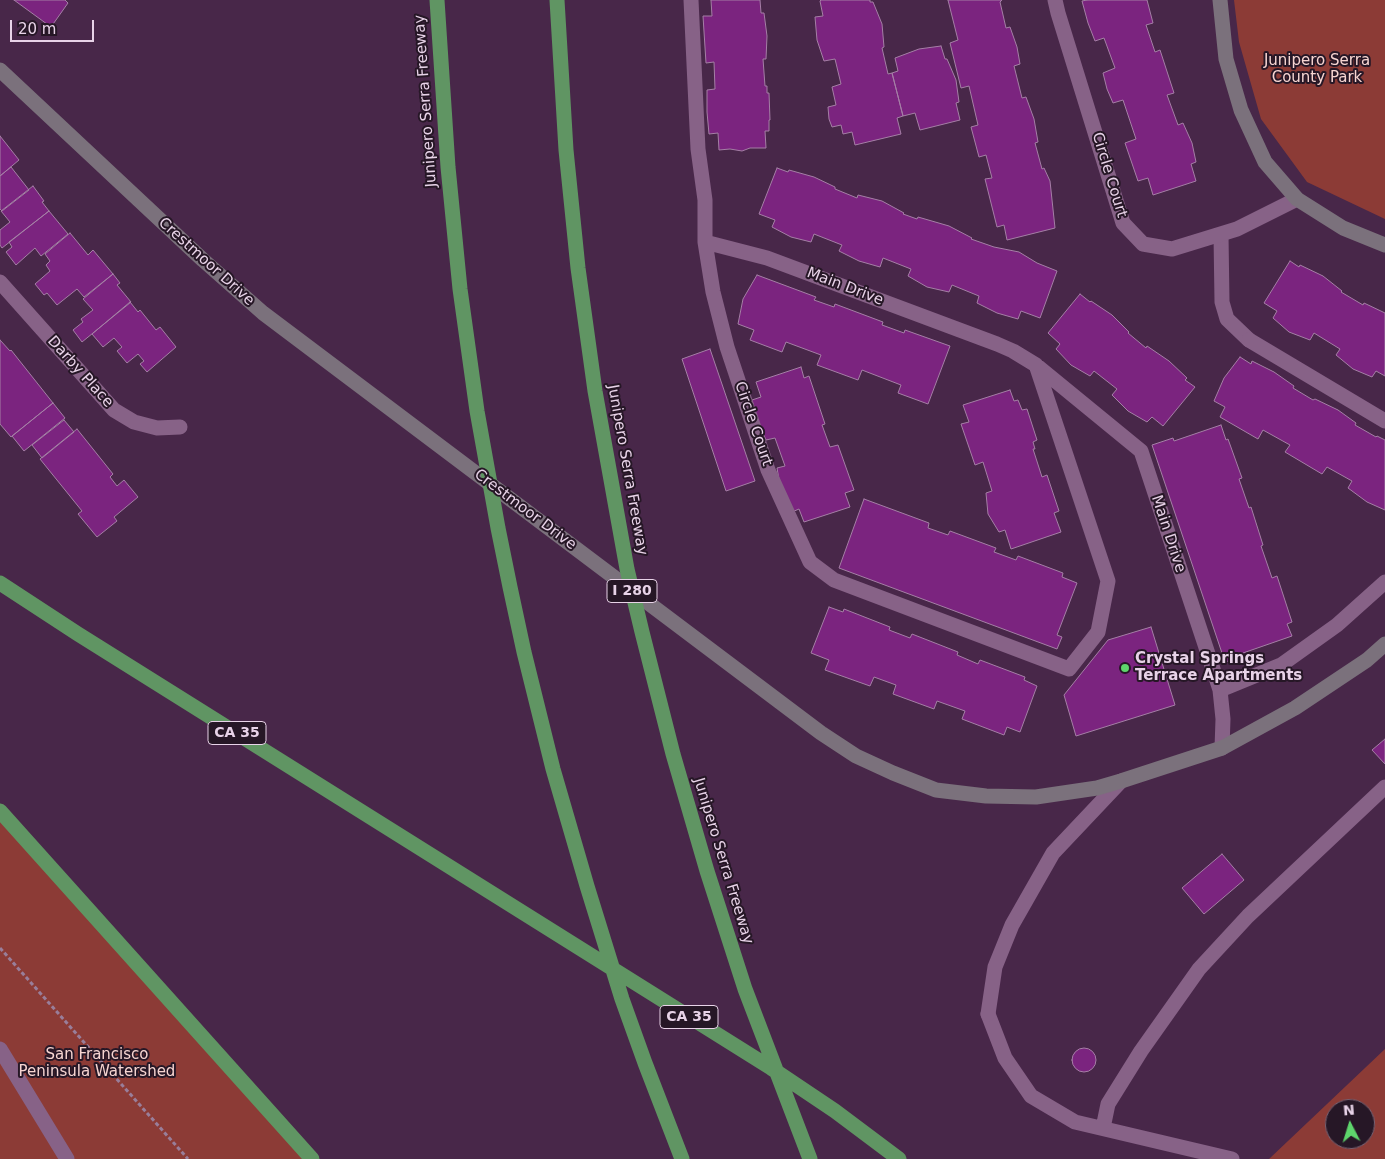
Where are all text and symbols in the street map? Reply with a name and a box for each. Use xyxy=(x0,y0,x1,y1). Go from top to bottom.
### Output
scale bar xyxy=(12,10,96,42)
street label: Junipero Serra Freeway xyxy=(411,14,441,188)
text: 20 m xyxy=(18,20,56,38)
park label: Junipero Serra County Park xyxy=(1264,52,1370,87)
street label: Circle Court xyxy=(1088,130,1130,220)
street label: Crestmoor Drive xyxy=(154,214,258,310)
street label: Main Drive xyxy=(804,264,886,310)
street label: Darby Place xyxy=(43,333,117,411)
street label: Circle Court xyxy=(730,379,776,469)
street label: Junipero Serra Freeway xyxy=(603,383,651,557)
street label: Crestmoor Drive xyxy=(470,466,580,554)
street label: Main Drive xyxy=(1147,493,1189,575)
road number: I 280 xyxy=(607,580,657,602)
place label: Crystal Springs Terrace Apartments xyxy=(1135,650,1302,685)
marker: Crystal Springs Terrace Apartments xyxy=(1119,662,1131,674)
road number: CA 35 xyxy=(208,721,266,744)
street label: Junipero Serra Freeway xyxy=(689,776,757,946)
road number: CA 35 xyxy=(660,1006,718,1028)
park label: San Francisco Peninsula Watershed xyxy=(19,1046,175,1081)
north arrow xyxy=(1325,1099,1375,1149)
text: N xyxy=(1342,1102,1355,1119)

